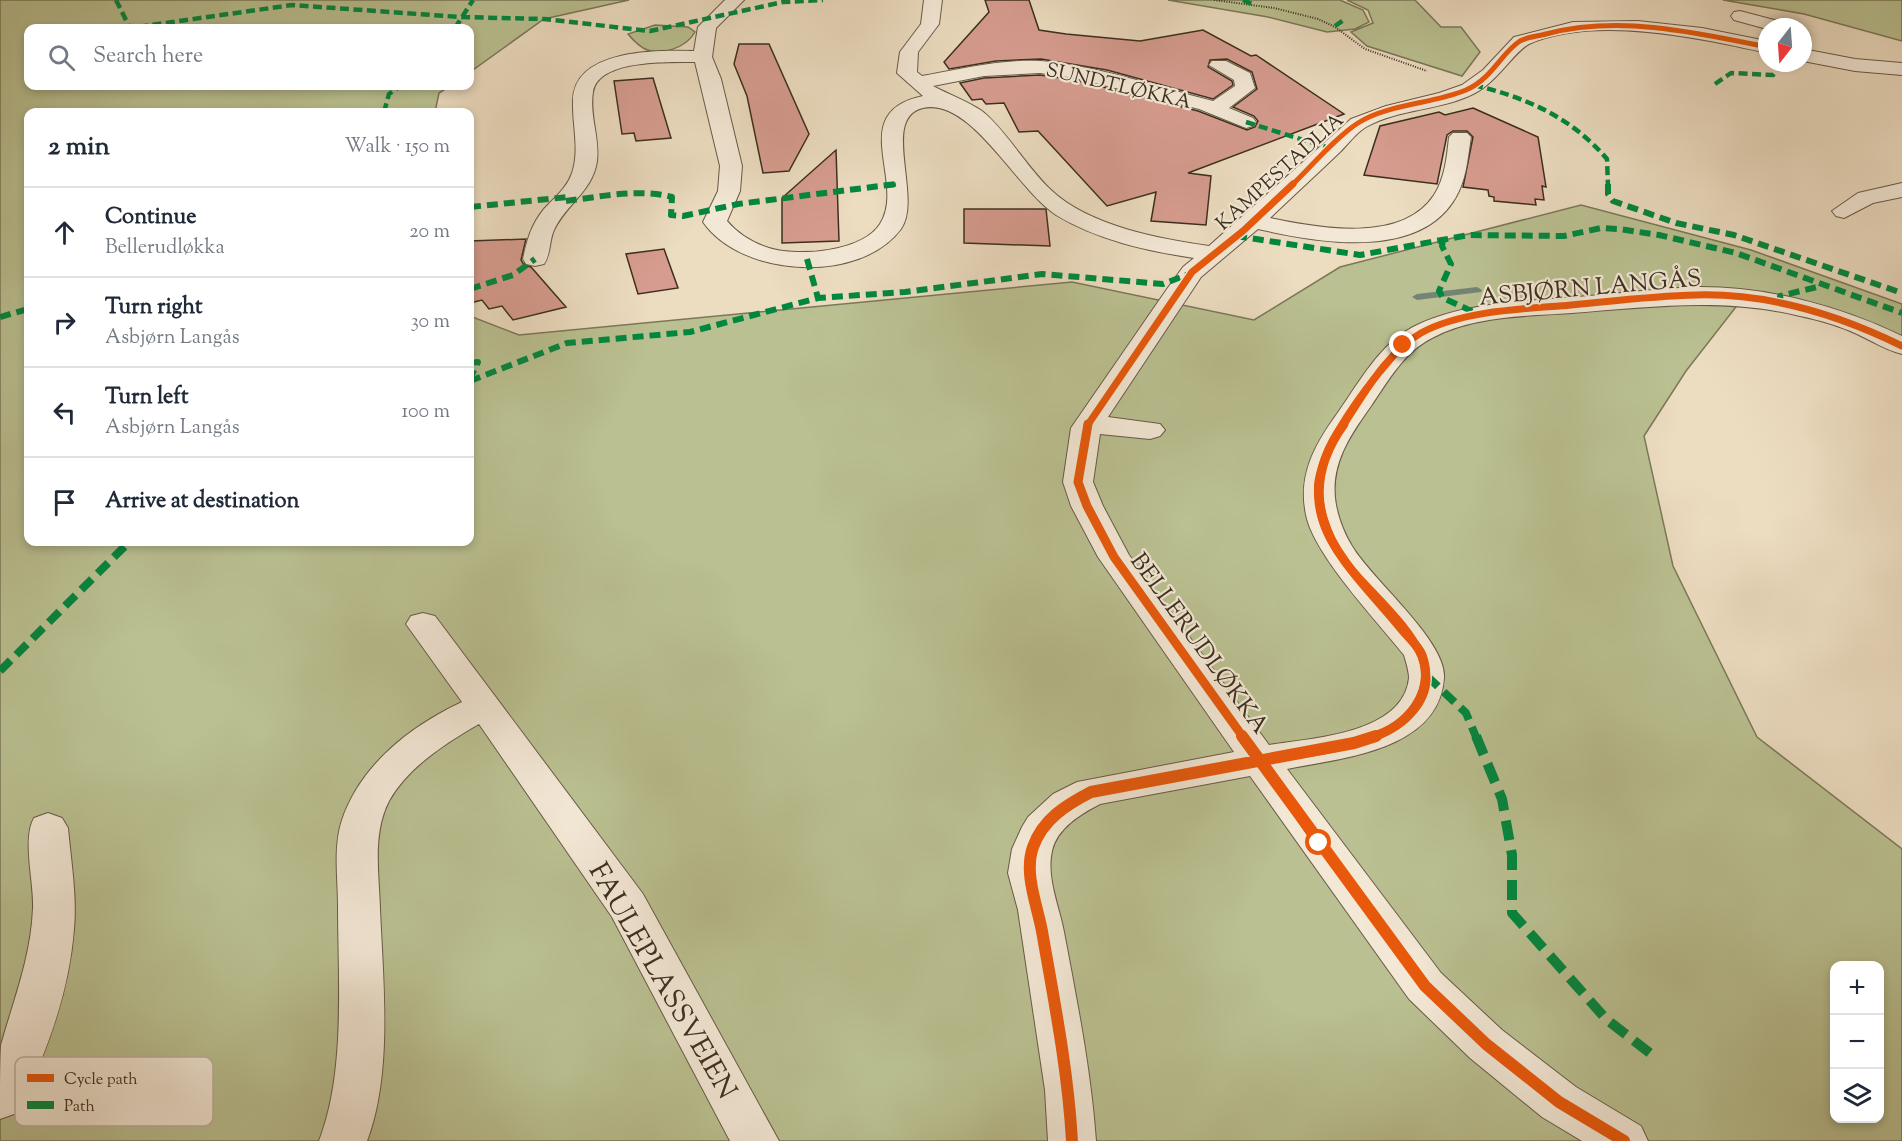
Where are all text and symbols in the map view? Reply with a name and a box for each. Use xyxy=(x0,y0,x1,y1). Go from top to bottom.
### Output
north arrow xyxy=(1758,18,1812,72)
search box xyxy=(24,24,474,90)
icon: search xyxy=(45,41,78,74)
text: Search here xyxy=(93,41,203,73)
street label: SUNDTLØKKA xyxy=(1043,57,1194,118)
street label: KAMPESTADLIA xyxy=(1210,107,1351,238)
text: 2 min xyxy=(48,129,110,166)
text: Walk · 150 m xyxy=(344,133,450,162)
text: Continue xyxy=(105,202,196,234)
icon: ahead xyxy=(48,216,81,249)
text: 20 m xyxy=(409,218,450,247)
text: Bellerudløkka xyxy=(105,234,225,263)
street label: ASBJØRN LANGÅS xyxy=(1478,262,1703,316)
text: Turn right xyxy=(105,292,202,324)
icon: right xyxy=(48,306,81,339)
text: 30 m xyxy=(411,308,450,337)
text: Asbjørn Langås xyxy=(105,324,240,353)
route end xyxy=(1389,331,1415,357)
text: Turn left xyxy=(105,382,188,414)
icon: left xyxy=(48,396,81,429)
text: 100 m xyxy=(401,398,450,427)
text: Asbjørn Langås xyxy=(105,414,240,443)
icon: arrive xyxy=(48,486,81,519)
text: Arrive at destination xyxy=(105,486,300,518)
street label: BELLERUDLØKKA xyxy=(1121,547,1276,742)
route start xyxy=(1305,829,1331,855)
street label: FAULEPLASSVEIEN xyxy=(577,856,746,1107)
map controls xyxy=(1830,961,1884,1123)
button: + xyxy=(1830,961,1884,1015)
button: − xyxy=(1830,1015,1884,1069)
legend xyxy=(15,1057,213,1126)
text: Cycle path xyxy=(64,1069,138,1092)
button: layers xyxy=(1830,1069,1884,1123)
text: Path xyxy=(64,1096,95,1119)

